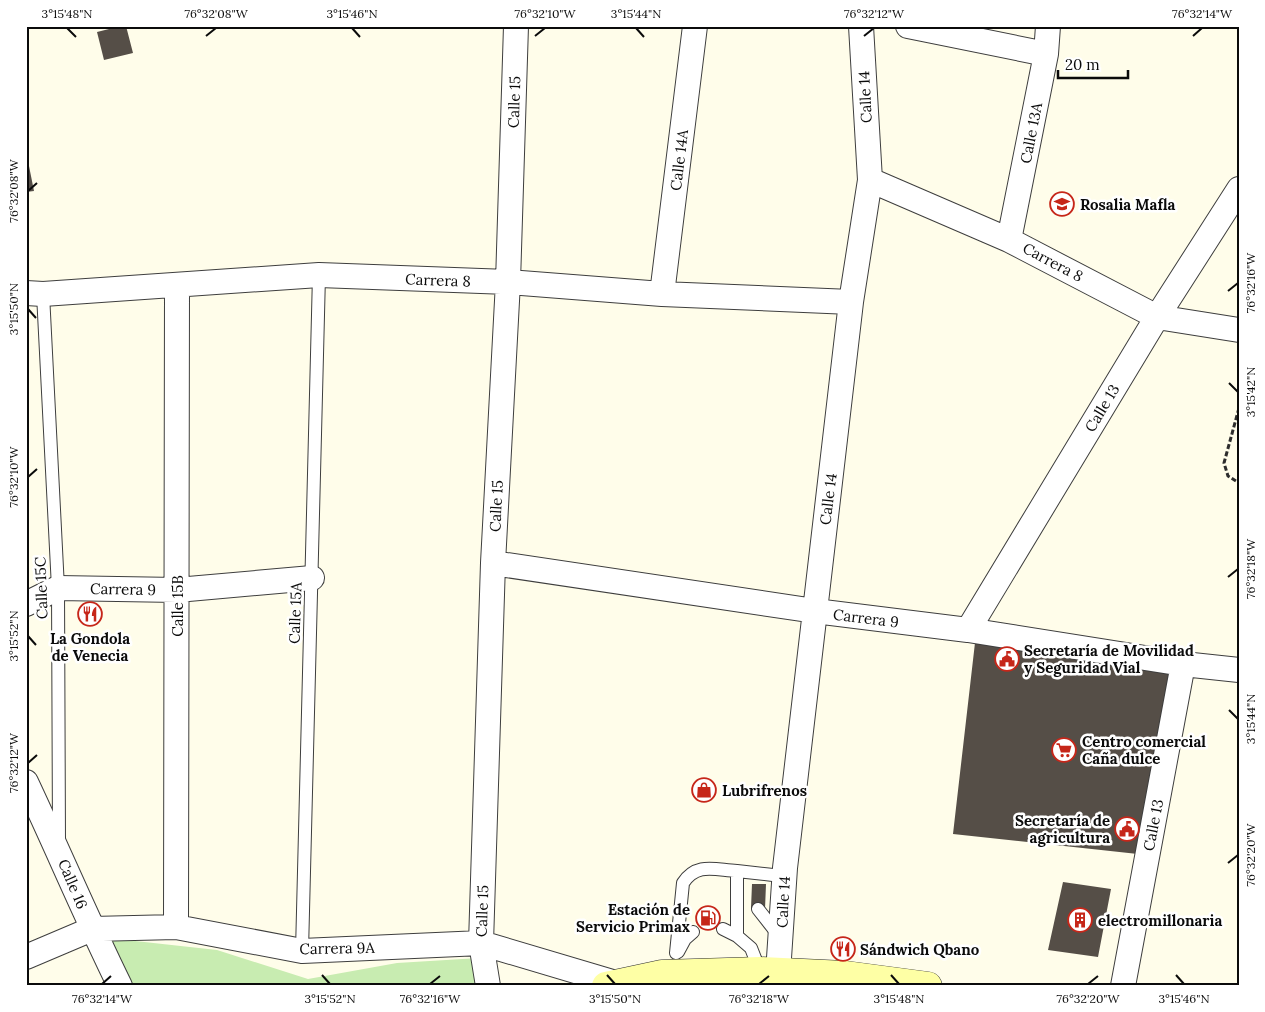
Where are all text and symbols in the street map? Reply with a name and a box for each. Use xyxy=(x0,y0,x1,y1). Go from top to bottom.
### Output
text: 3°15'48"N xyxy=(42,6,92,21)
text: 76°32'08"W xyxy=(184,6,249,21)
text: 3°15'46"N xyxy=(326,6,378,21)
text: 76°32'10"W xyxy=(515,6,576,21)
text: 3°15'44"N xyxy=(611,6,661,21)
text: 76°32'12"W xyxy=(844,6,905,21)
text: 76°32'14"W xyxy=(1172,6,1233,21)
scale bar xyxy=(1058,48,1128,80)
text: 20 m xyxy=(1065,55,1100,74)
street label: Calle 14 xyxy=(854,71,876,123)
street label: Calle 15 xyxy=(504,76,524,128)
street label: Calle 13A xyxy=(1016,100,1046,165)
street label: Calle 14A xyxy=(666,128,692,192)
text: 76°32'08"W xyxy=(6,158,21,223)
school or university icon: Rosalia Mafla xyxy=(1049,191,1075,217)
place label: Rosalia Mafla xyxy=(1080,195,1176,214)
street label: Carrera 8 xyxy=(1020,238,1086,286)
text: 76°32'16"W xyxy=(1243,252,1258,313)
street label: Carrera 8 xyxy=(405,269,471,291)
text: 3°15'50"N xyxy=(6,283,21,335)
text: 3°15'42"N xyxy=(1243,367,1258,417)
street label: Calle 13 xyxy=(1080,381,1124,435)
text: 76°32'10"W xyxy=(6,446,21,507)
street label: Calle 14 xyxy=(815,472,841,526)
street label: Calle 15 xyxy=(485,479,507,533)
text: 76°32'18"W xyxy=(1243,538,1258,599)
street label: Calle 15C xyxy=(30,556,52,620)
street label: Calle 15B xyxy=(168,575,187,637)
street label: Carrera 9 xyxy=(90,579,156,599)
street label: Calle 15A xyxy=(284,581,306,644)
restaurant icon: La Gondola de Venecia xyxy=(77,601,103,627)
street label: Carrera 9 xyxy=(832,605,900,631)
text: 3°15'52"N xyxy=(6,610,21,662)
place label: La Gondola de Venecia xyxy=(50,629,130,665)
place label: Secretaría de Movilidad y Seguridad Vial xyxy=(1024,641,1194,677)
public building icon: Secretaría de Movilidad y Seguridad Vial xyxy=(994,646,1020,672)
text: 3°15'44"N xyxy=(1243,694,1258,744)
text: 76°32'12"W xyxy=(6,732,21,793)
place label: Centro comercial Caña dulce xyxy=(1082,732,1206,768)
supermarket icon: Centro comercial Caña dulce xyxy=(1051,737,1077,763)
shop icon: Lubrifrenos xyxy=(691,777,717,803)
place label: Lubrifrenos xyxy=(722,781,807,800)
street label: Calle 13 xyxy=(1139,798,1167,852)
place label: Secretaría de agricultura xyxy=(1015,811,1110,847)
public building icon: Secretaría de agricultura xyxy=(1114,816,1140,842)
text: 76°32'20"W xyxy=(1243,822,1258,886)
street label: Calle 16 xyxy=(54,856,92,912)
street label: Calle 14 xyxy=(772,876,794,928)
street label: Calle 15 xyxy=(472,885,492,937)
place label: Estación de Servicio Primax xyxy=(576,900,690,936)
fuel station icon: Estación de Servicio Primax xyxy=(695,905,721,931)
building icon: electromillonaria xyxy=(1067,907,1093,933)
place label: electromillonaria xyxy=(1098,911,1222,930)
restaurant icon: Sándwich Qbano xyxy=(830,936,856,962)
street label: Carrera 9A xyxy=(299,938,375,958)
place label: Sándwich Qbano xyxy=(860,940,980,959)
text: 76°32'14"W xyxy=(72,991,133,1006)
text: 3°15'52"N xyxy=(304,991,356,1006)
text: 76°32'16"W xyxy=(400,991,461,1006)
text: 3°15'50"N xyxy=(589,991,641,1006)
text: 76°32'18"W xyxy=(729,991,790,1006)
text: 3°15'48"N xyxy=(874,991,924,1006)
text: 76°32'20"W xyxy=(1057,991,1121,1006)
text: 3°15'46"N xyxy=(1158,991,1210,1006)

